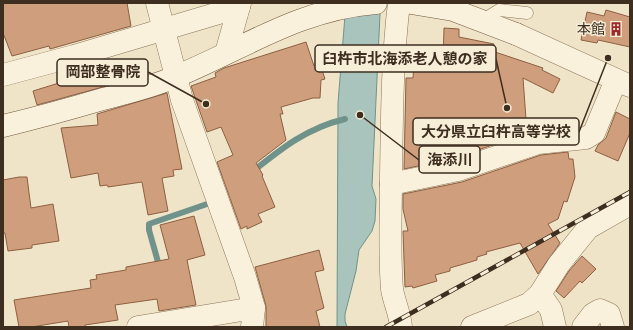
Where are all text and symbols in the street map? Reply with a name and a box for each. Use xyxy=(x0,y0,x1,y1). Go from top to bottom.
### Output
place label: 本館 xyxy=(577,21,605,38)
building icon: 本館 xyxy=(608,21,624,37)
callout: 臼杵市北海添老人憩の家 xyxy=(315,45,496,72)
text: 臼杵市北海添老人憩の家 xyxy=(322,50,488,68)
callout: 岡部整骨院 xyxy=(57,59,148,86)
text: 岡部整骨院 xyxy=(65,63,141,81)
callout: 大分県立臼杵高等学校 xyxy=(413,118,579,145)
text: 大分県立臼杵高等学校 xyxy=(421,123,571,141)
callout: 海添川 xyxy=(419,146,480,173)
text: 海添川 xyxy=(427,151,473,169)

